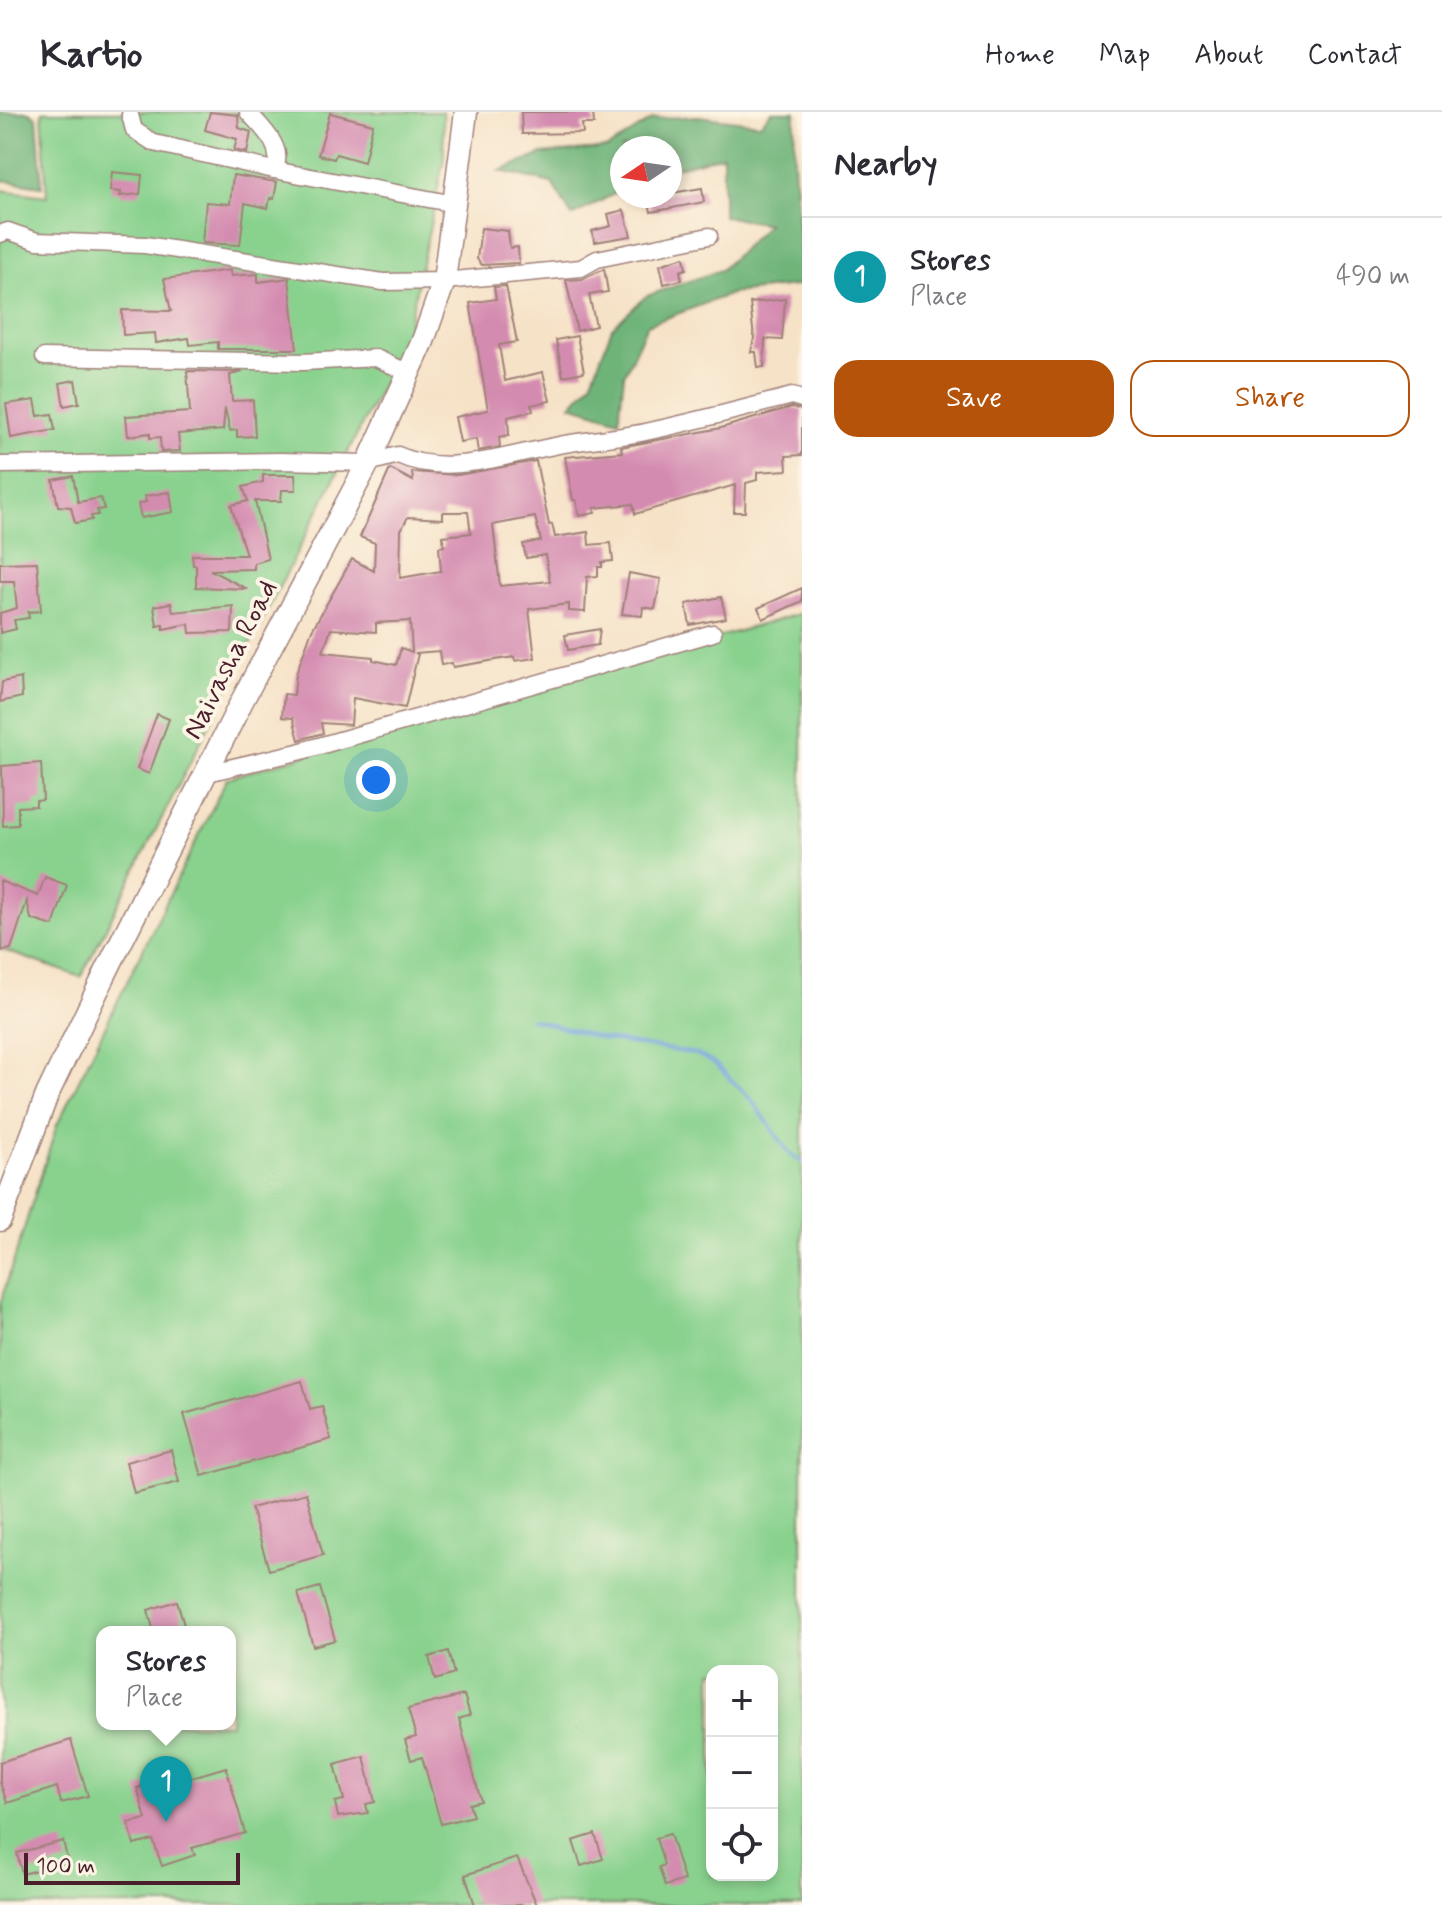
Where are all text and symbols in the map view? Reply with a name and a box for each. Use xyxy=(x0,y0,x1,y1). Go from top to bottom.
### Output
text: Kartio xyxy=(40,31,143,80)
text: Home xyxy=(985,37,1055,74)
text: Map xyxy=(1099,37,1150,74)
text: About xyxy=(1194,37,1263,74)
text: Contact xyxy=(1307,37,1402,74)
north arrow xyxy=(610,136,682,208)
text: Nearby xyxy=(834,142,938,187)
text: Stores xyxy=(910,241,991,280)
text: 1 xyxy=(854,260,866,294)
text: 490 m xyxy=(1336,260,1410,294)
text: Place xyxy=(910,280,967,314)
button: Save xyxy=(834,360,1114,437)
button: Share xyxy=(1130,360,1410,437)
street label: Naivasha Road xyxy=(175,574,287,746)
your location xyxy=(356,760,396,800)
popup xyxy=(96,1626,236,1730)
text: Stores xyxy=(126,1642,206,1681)
map controls xyxy=(706,1665,778,1881)
button: + xyxy=(706,1665,778,1737)
text: Place xyxy=(126,1681,183,1715)
button: − xyxy=(706,1737,778,1809)
pin: 1 xyxy=(140,1756,192,1822)
button: locate xyxy=(706,1809,778,1881)
scale bar xyxy=(24,1849,240,1885)
text: 100 m xyxy=(36,1853,95,1881)

